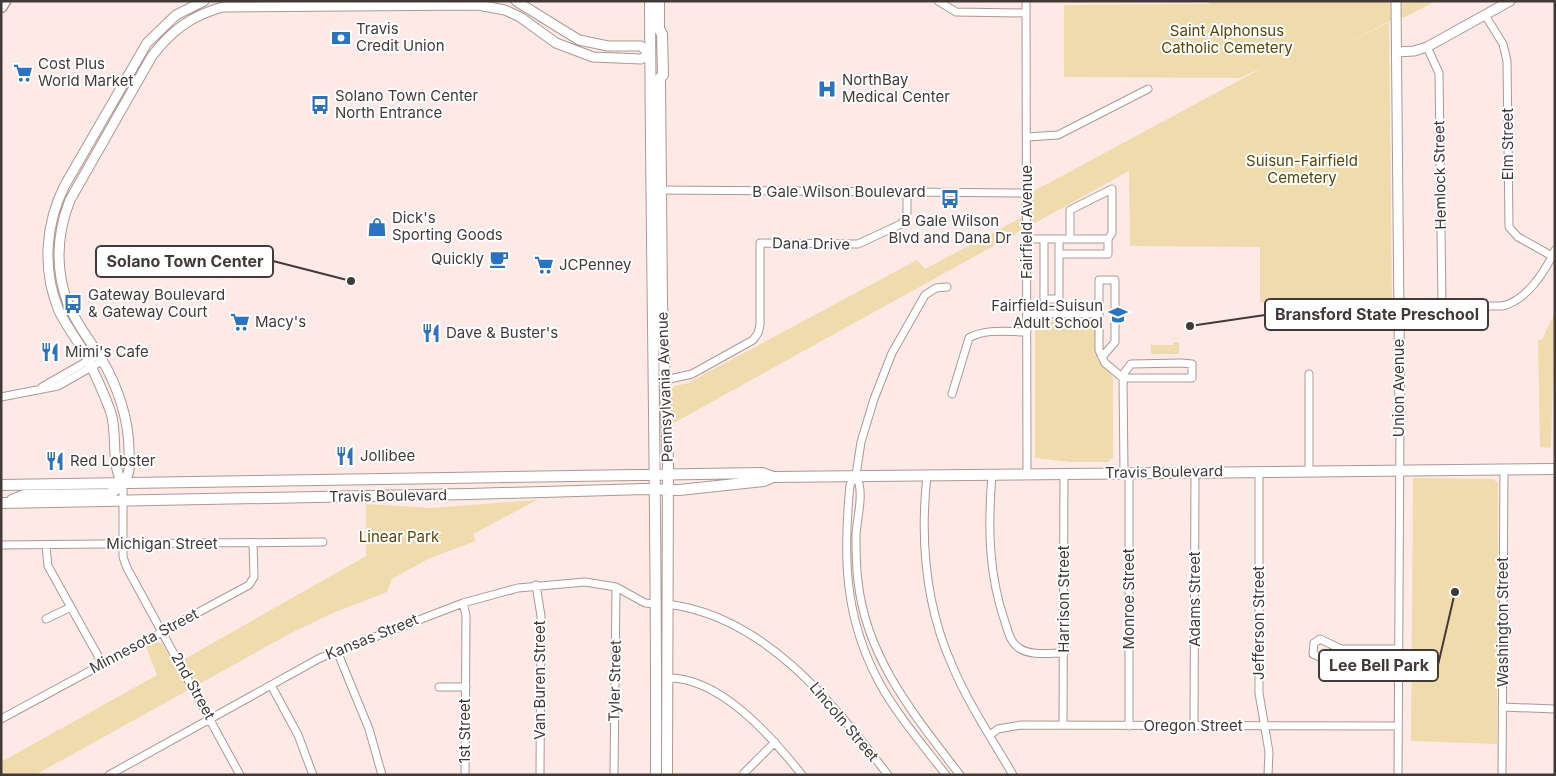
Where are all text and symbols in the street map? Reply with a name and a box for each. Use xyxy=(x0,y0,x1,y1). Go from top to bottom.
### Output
place label: Travis Credit Union xyxy=(356,19,445,55)
park label: Saint Alphonsus Catholic Cemetery xyxy=(1161,21,1293,57)
bank icon: Travis Credit Union xyxy=(330,27,352,49)
place label: Cost Plus World Market xyxy=(38,54,133,90)
supermarket icon: Cost Plus World Market xyxy=(12,62,34,84)
place label: NorthBay Medical Center xyxy=(842,70,950,106)
hospital icon: NorthBay Medical Center xyxy=(816,78,838,100)
place label: Solano Town Center North Entrance xyxy=(335,86,478,122)
bus stop icon: Solano Town Center North Entrance xyxy=(309,94,331,116)
street label: Elm Street xyxy=(1498,108,1517,180)
street label: Hemlock Street xyxy=(1429,120,1450,230)
park label: Suisun-Fairfield Cemetery xyxy=(1246,151,1358,187)
street label: Fairfield Avenue xyxy=(1017,165,1036,279)
street label: B Gale Wilson Boulevard xyxy=(752,182,926,201)
bus stop icon: B Gale Wilson Blvd and Dana Dr xyxy=(939,188,961,210)
place label: Dick's Sporting Goods xyxy=(392,208,503,244)
place label: B Gale Wilson Blvd and Dana Dr xyxy=(889,211,1012,247)
shop icon: Dick's Sporting Goods xyxy=(366,216,388,238)
street label: Dana Drive xyxy=(772,233,850,254)
callout: Solano Town Center xyxy=(96,246,273,277)
cafe icon: Quickly xyxy=(488,248,510,270)
place label: Quickly xyxy=(431,249,485,268)
text: Solano Town Center xyxy=(107,251,264,271)
supermarket icon: JCPenney xyxy=(533,254,555,276)
place label: JCPenney xyxy=(559,255,632,274)
place label: Gateway Boulevard & Gateway Court xyxy=(88,285,225,321)
bus stop icon: Gateway Boulevard & Gateway Court xyxy=(62,293,84,315)
place label: Fairfield-Suisun Adult School xyxy=(991,296,1103,332)
callout: Bransford State Preschool xyxy=(1265,299,1488,330)
school or university icon: Fairfield-Suisun Adult School xyxy=(1107,304,1129,326)
text: Bransford State Preschool xyxy=(1275,304,1479,324)
supermarket icon: Macy's xyxy=(229,311,251,333)
street label: Pennsylvania Avenue xyxy=(652,311,677,463)
place label: Macy's xyxy=(255,312,306,331)
restaurant icon: Dave & Buster's xyxy=(420,322,442,344)
place label: Dave & Buster's xyxy=(446,323,558,342)
street label: Union Avenue xyxy=(1389,339,1408,437)
restaurant icon: Mimi's Cafe xyxy=(39,341,61,363)
place label: Mimi's Cafe xyxy=(65,342,149,361)
restaurant icon: Jollibee xyxy=(334,445,356,467)
place label: Jollibee xyxy=(360,446,415,465)
restaurant icon: Red Lobster xyxy=(44,450,66,472)
place label: Red Lobster xyxy=(70,451,156,470)
street label: Travis Boulevard xyxy=(1105,461,1223,482)
street label: Travis Boulevard xyxy=(329,485,447,506)
park label: Linear Park xyxy=(359,527,440,546)
street label: Michigan Street xyxy=(106,534,218,553)
street label: Harrison Street xyxy=(1054,545,1073,653)
street label: Monroe Street xyxy=(1119,548,1138,650)
street label: Adams Street xyxy=(1185,551,1204,647)
street label: Washington Street xyxy=(1493,557,1512,687)
street label: Jefferson Street xyxy=(1249,566,1268,680)
street label: Minnesota Street xyxy=(86,604,202,677)
street label: Kansas Street xyxy=(323,609,421,664)
street label: Van Buren Street xyxy=(530,620,549,740)
street label: Tyler Street xyxy=(604,640,625,722)
street label: 2nd Street xyxy=(167,649,220,723)
callout: Lee Bell Park xyxy=(1319,650,1438,681)
text: Lee Bell Park xyxy=(1329,655,1430,675)
street label: Lincoln Street xyxy=(806,678,883,765)
street label: 1st Street xyxy=(455,698,474,764)
street label: Oregon Street xyxy=(1143,716,1243,735)

